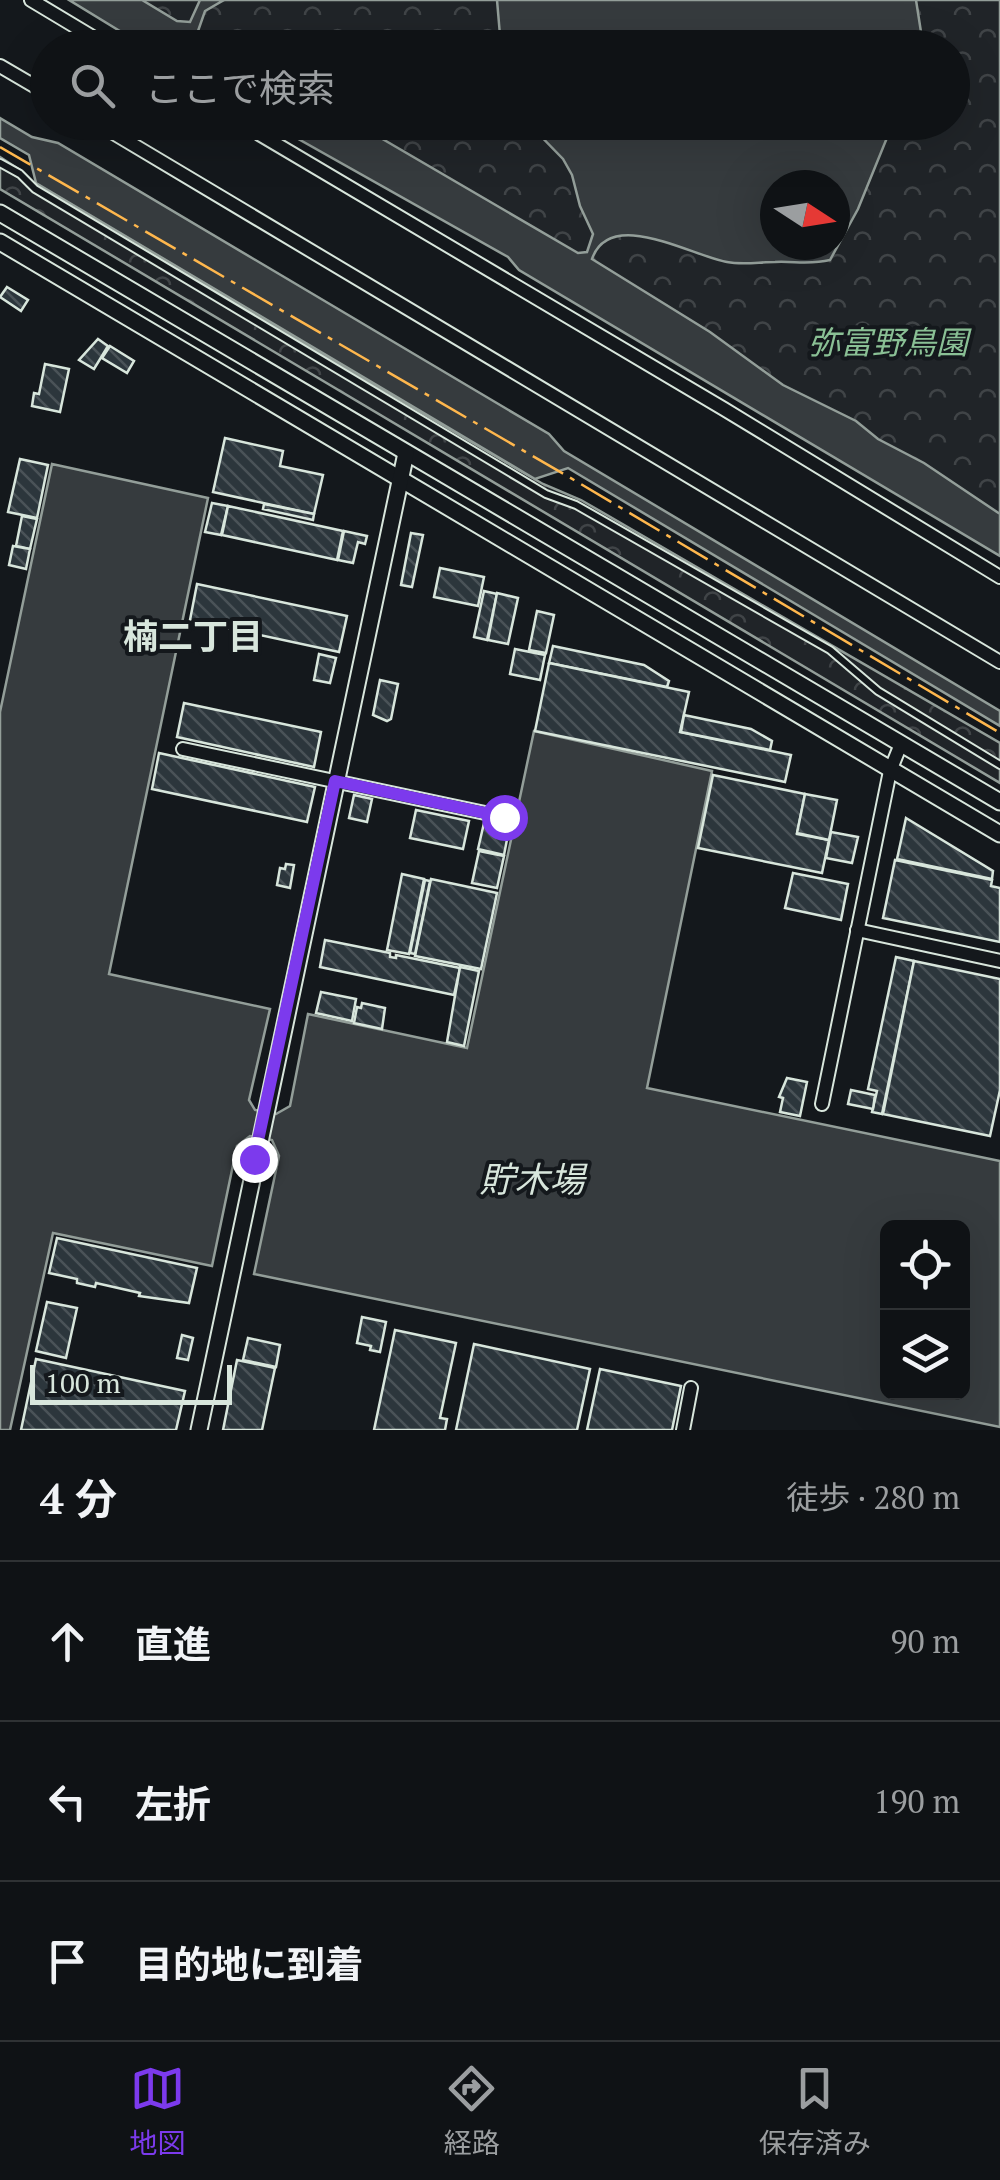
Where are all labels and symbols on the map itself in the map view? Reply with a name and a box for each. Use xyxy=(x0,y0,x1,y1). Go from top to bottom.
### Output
north arrow xyxy=(760,170,850,260)
park label: 弥富野鳥園 xyxy=(808,321,972,363)
district label: 楠二丁目 xyxy=(123,613,263,659)
route start xyxy=(482,795,528,841)
route end xyxy=(232,1137,278,1183)
water label: 貯木場 xyxy=(479,1156,588,1202)
scale bar xyxy=(30,1360,232,1404)

